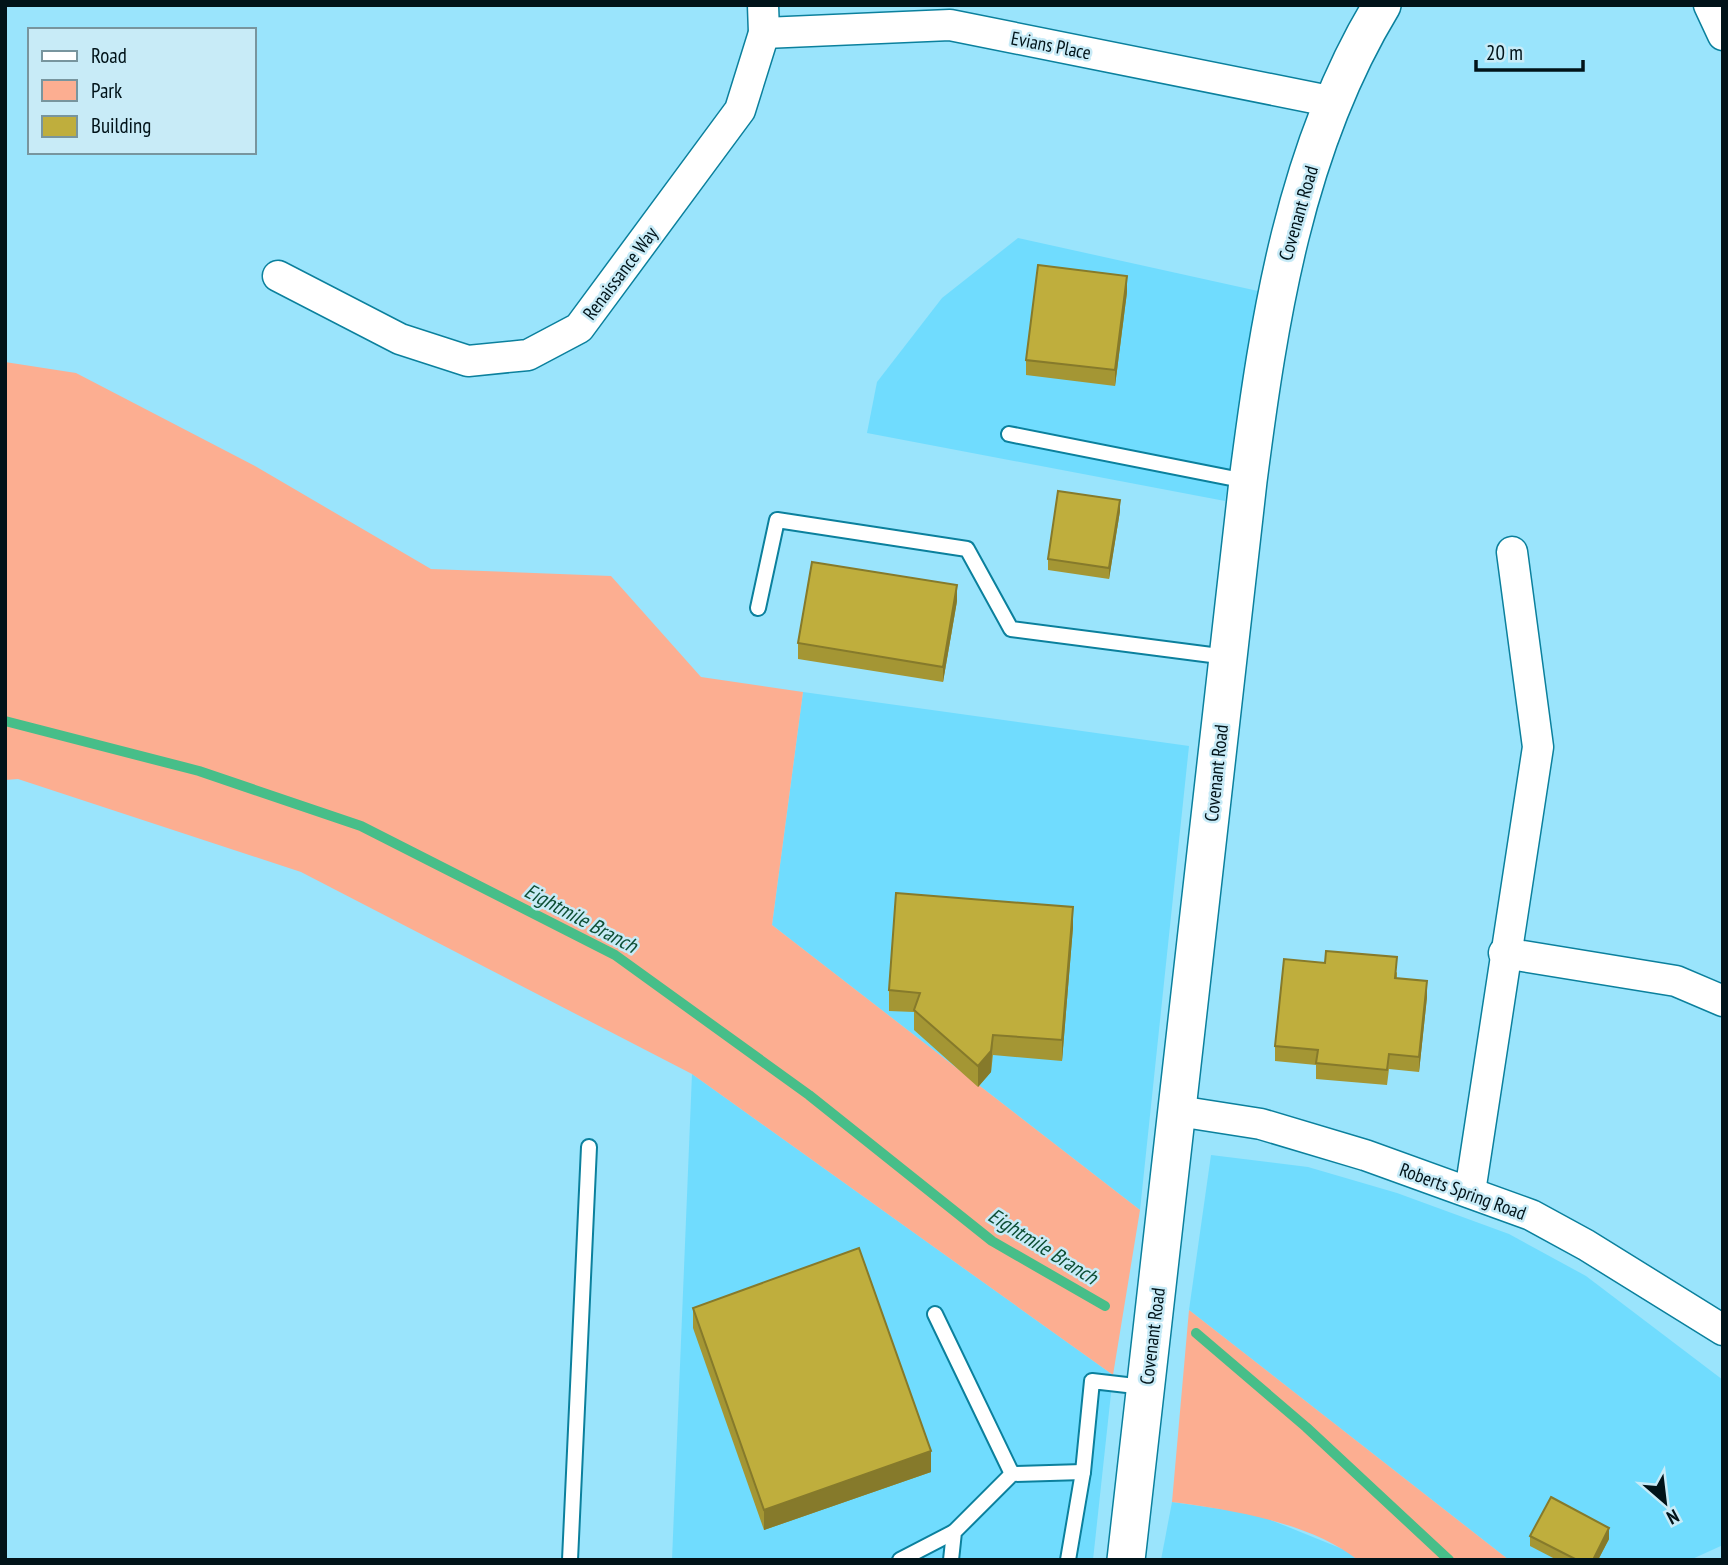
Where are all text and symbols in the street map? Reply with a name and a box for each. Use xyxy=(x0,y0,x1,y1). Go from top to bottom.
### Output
street label: Evians Place xyxy=(1009,26,1093,65)
legend xyxy=(28,28,256,154)
scale bar xyxy=(1476,28,1583,72)
text: 20 m xyxy=(1486,39,1523,66)
text: Road xyxy=(91,42,127,69)
text: Park xyxy=(91,77,122,104)
text: Building xyxy=(91,112,151,139)
street label: Covenant Road xyxy=(1273,163,1323,263)
street label: Renaissance Way xyxy=(577,221,663,324)
street label: Covenant Road xyxy=(1199,723,1233,823)
water label: Eightmile Branch xyxy=(520,877,644,960)
street label: Roberts Spring Road xyxy=(1397,1157,1529,1225)
water label: Eightmile Branch xyxy=(983,1202,1104,1291)
street label: Covenant Road xyxy=(1134,1286,1170,1386)
north arrow xyxy=(1630,1467,1700,1537)
text: N xyxy=(1663,1504,1683,1530)

